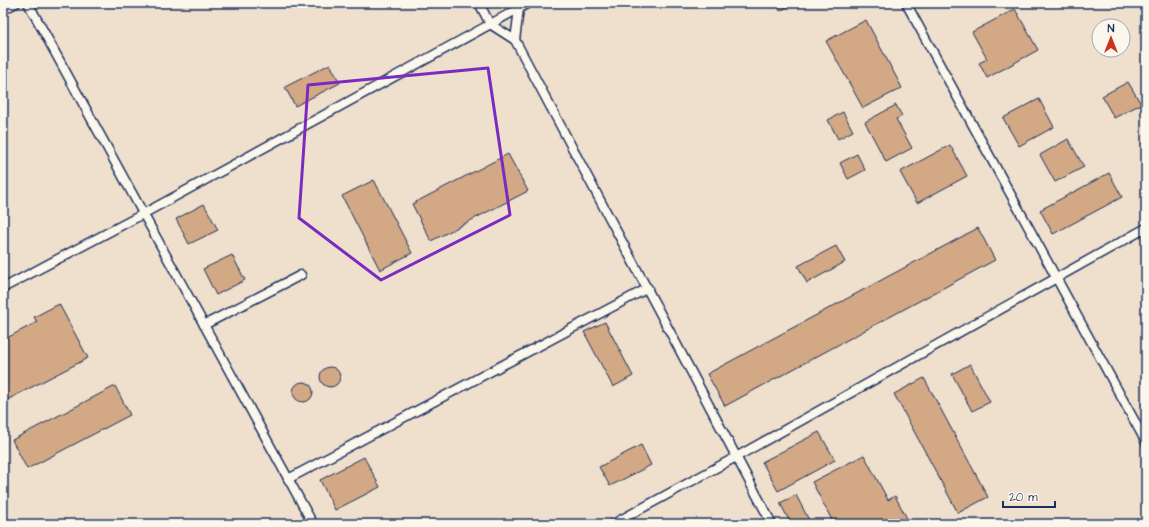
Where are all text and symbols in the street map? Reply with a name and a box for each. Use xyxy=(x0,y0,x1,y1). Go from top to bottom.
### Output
north arrow xyxy=(1091,18,1131,58)
text: N xyxy=(1108,21,1115,36)
scale bar xyxy=(1003,483,1055,509)
text: 20 m xyxy=(1009,489,1038,506)

